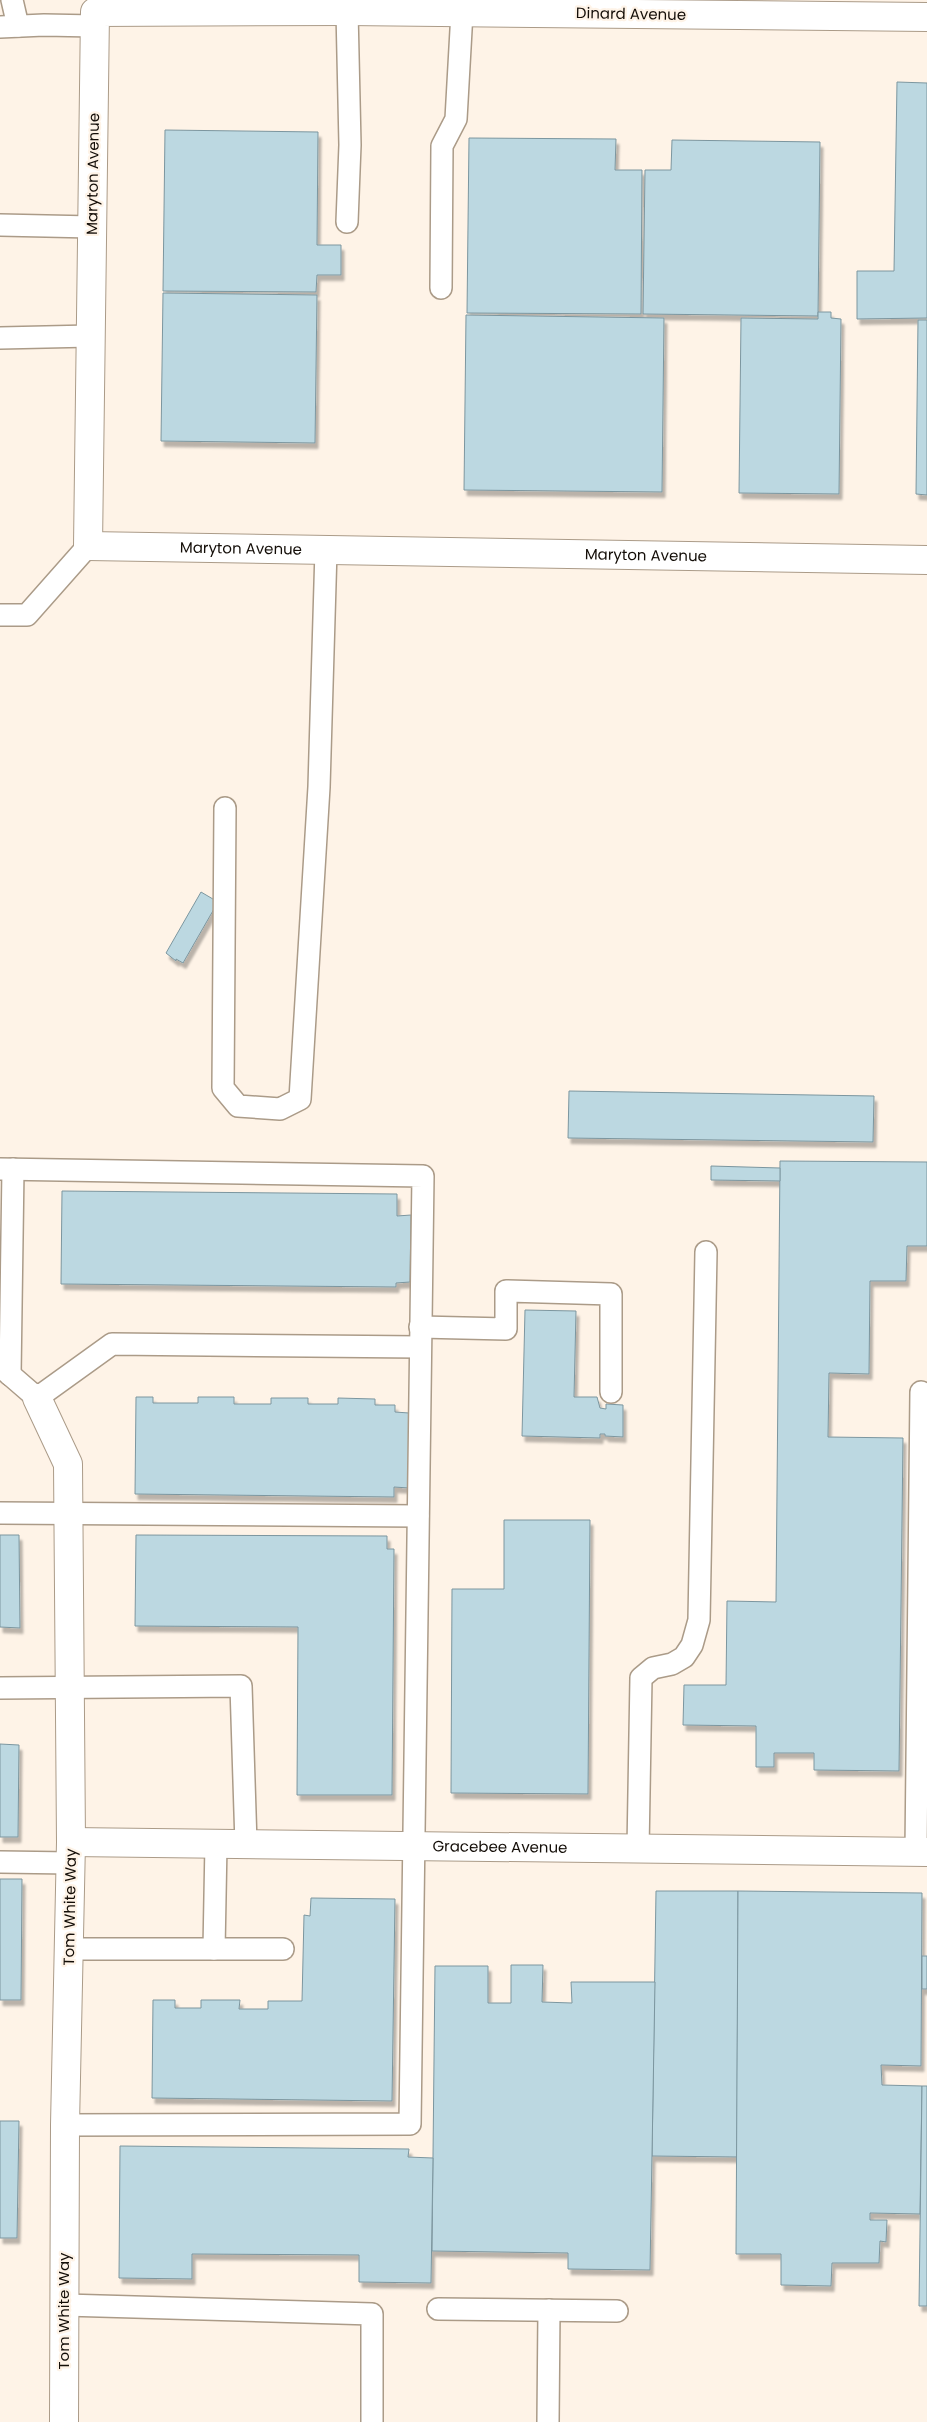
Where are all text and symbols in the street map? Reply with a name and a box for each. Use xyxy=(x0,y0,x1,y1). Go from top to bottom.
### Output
street label: Dinard Avenue xyxy=(576,2,686,25)
street label: Maryton Avenue xyxy=(81,113,104,235)
street label: Maryton Avenue xyxy=(180,537,302,560)
street label: Maryton Avenue xyxy=(585,543,707,566)
street label: Gracebee Avenue xyxy=(432,1835,568,1858)
street label: Tom White Way xyxy=(58,1848,81,1966)
street label: Tom White Way xyxy=(53,2252,74,2370)

